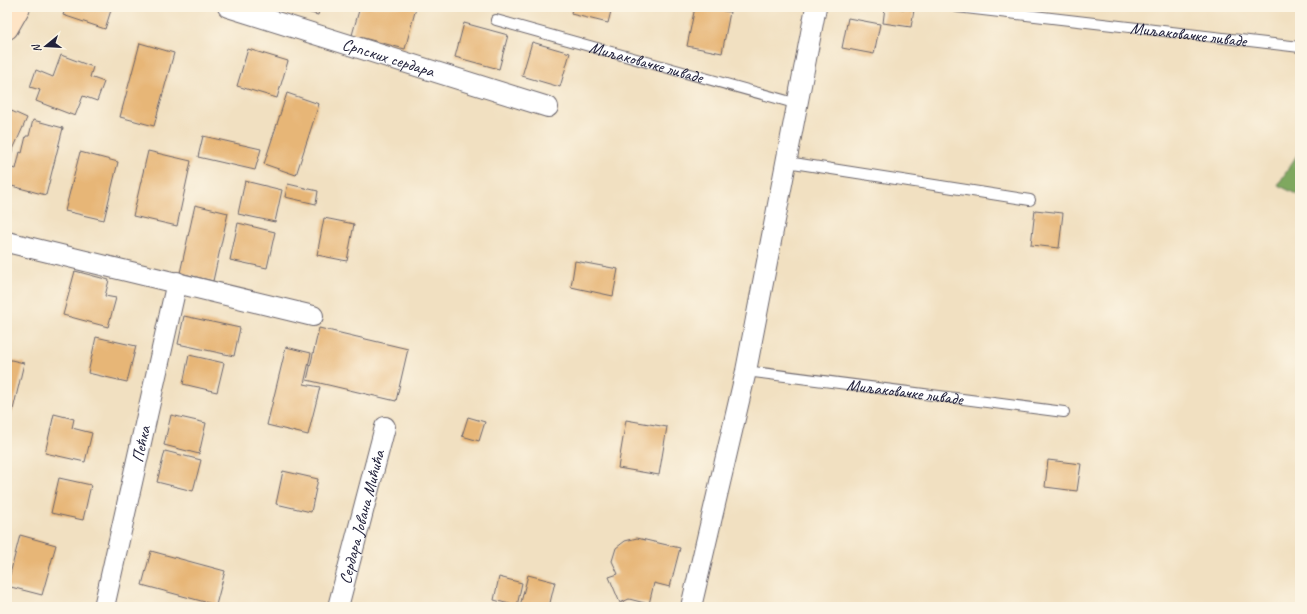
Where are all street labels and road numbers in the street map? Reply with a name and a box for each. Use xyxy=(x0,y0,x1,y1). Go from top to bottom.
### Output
street label: Миљаковачке ливаде xyxy=(1129,17,1249,52)
street label: Српских сердара xyxy=(340,33,438,82)
street label: Миљаковачке ливаде xyxy=(587,37,707,88)
street label: Миљаковачке ливаде xyxy=(845,374,965,410)
street label: Пећка xyxy=(127,422,156,464)
street label: Сердара Јована Мићића xyxy=(334,446,390,586)

